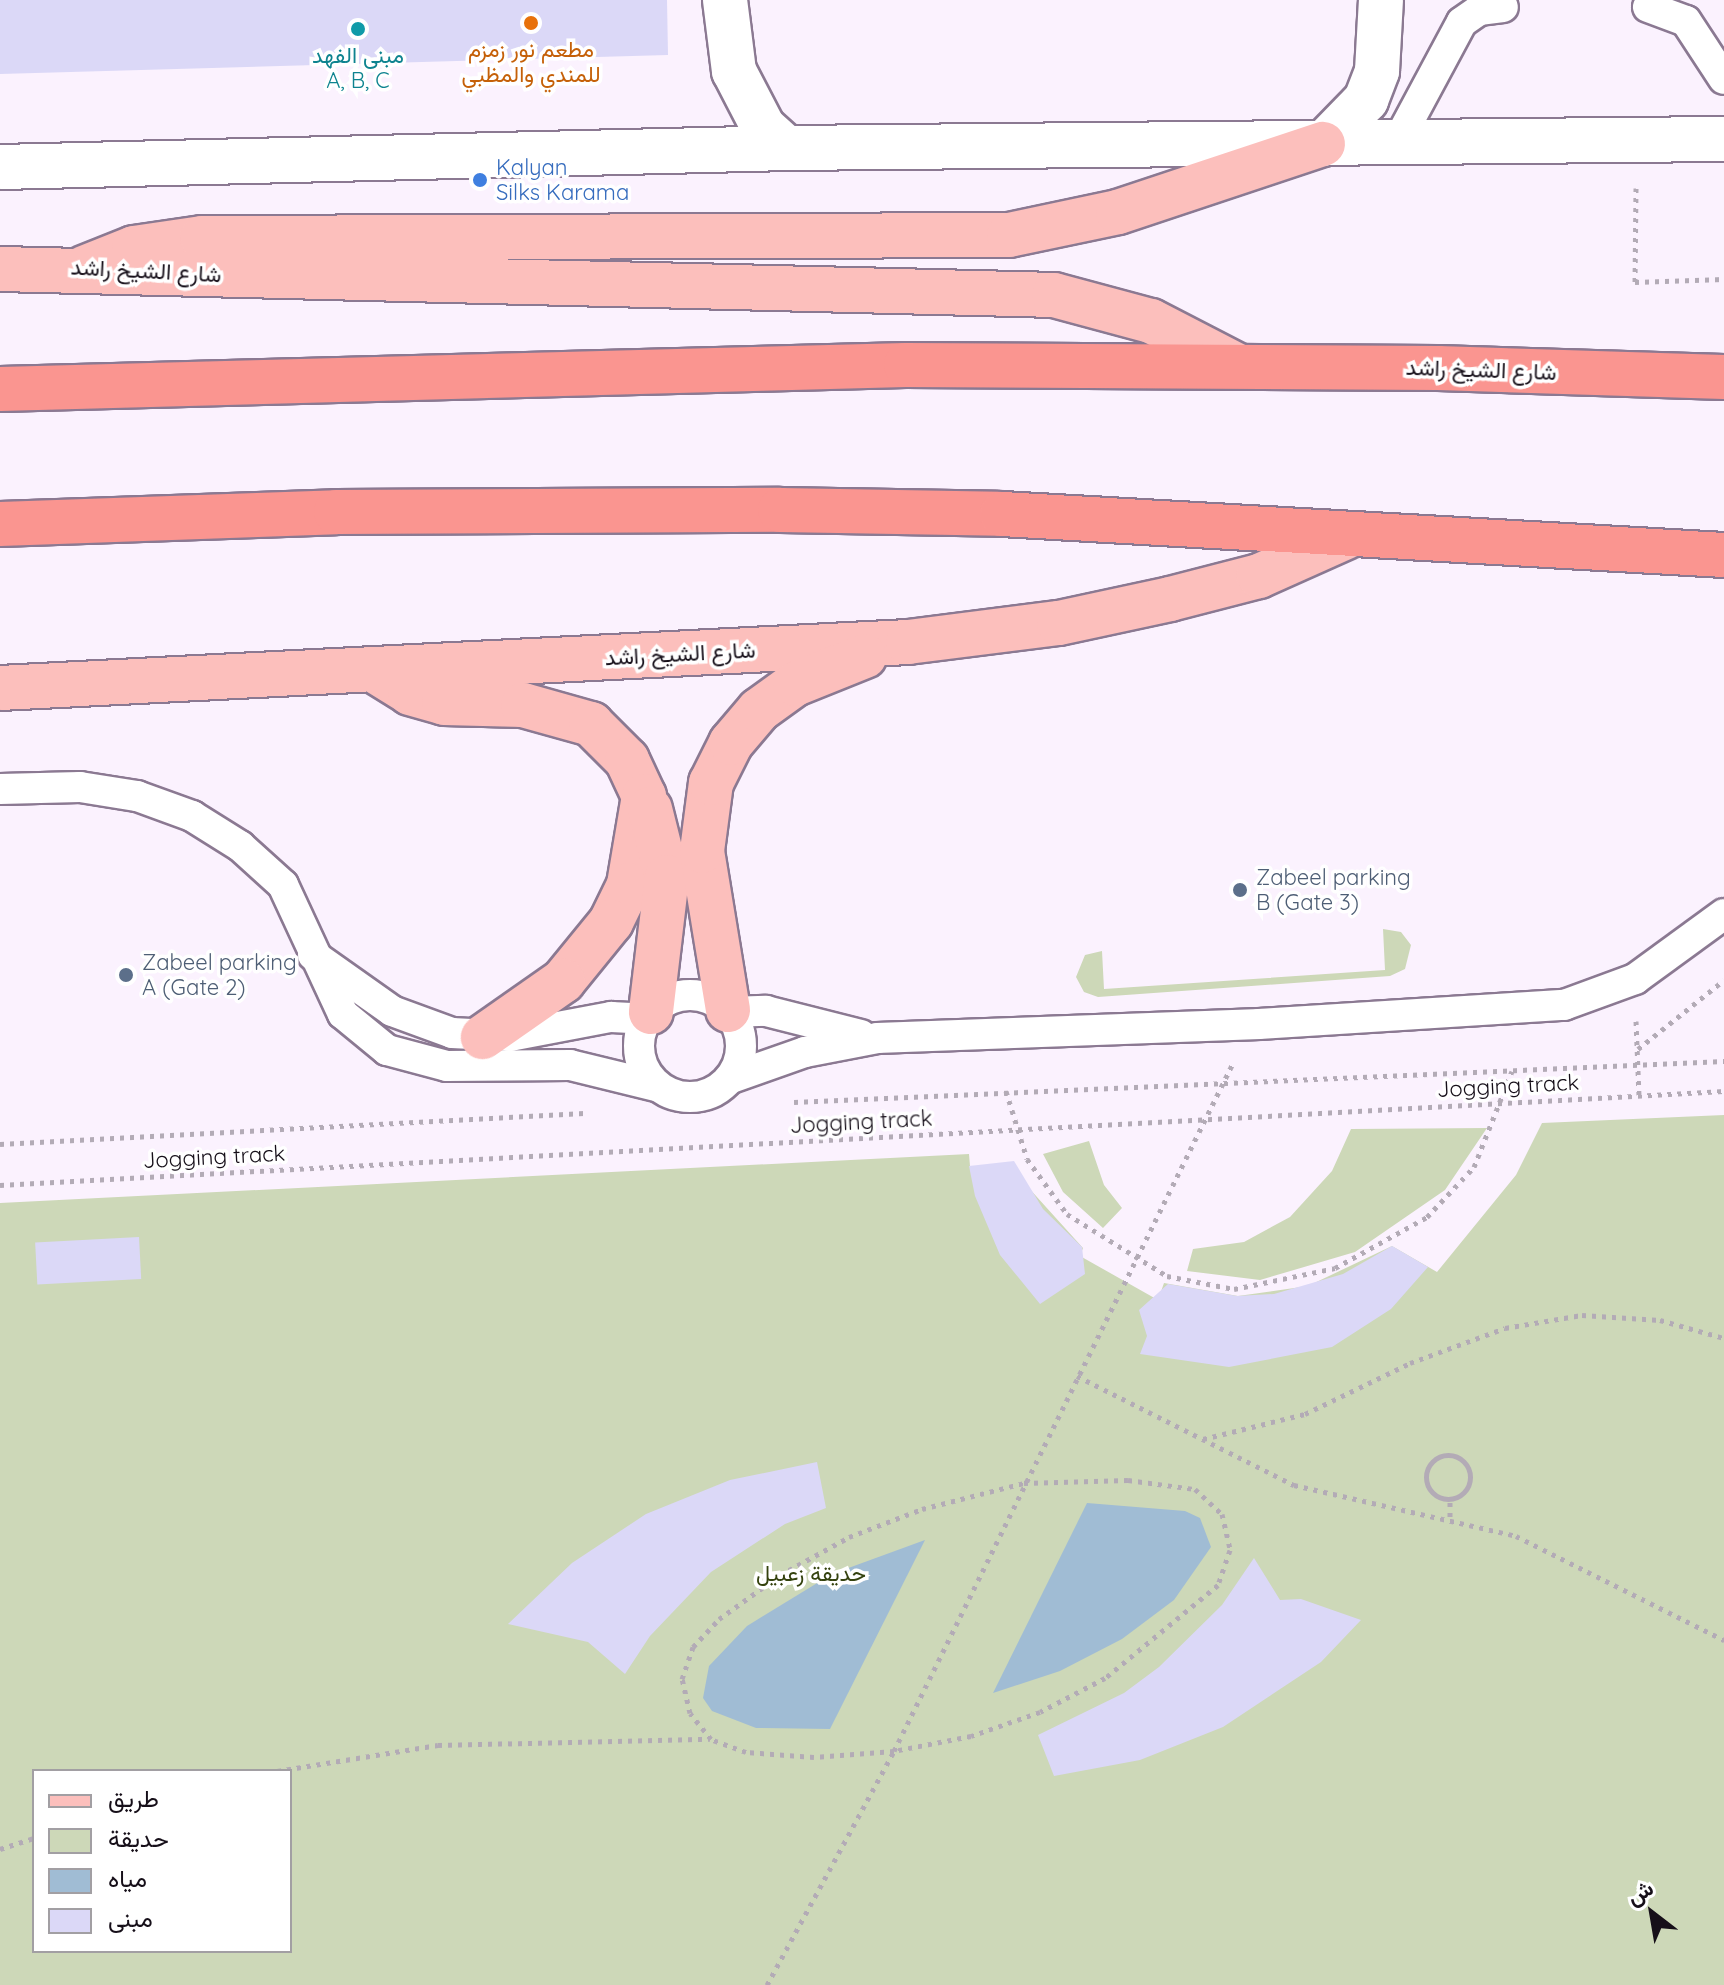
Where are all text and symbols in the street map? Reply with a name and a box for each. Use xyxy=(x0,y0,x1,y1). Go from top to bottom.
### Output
marker: مطعم نور زمزم للمندي والمظبي xyxy=(522,14,540,32)
marker: مبنى الفهد A, B, C xyxy=(349,20,367,38)
place label: مطعم نور زمزم للمندي والمظبي xyxy=(461,36,601,88)
place label: مبنى الفهد A, B, C xyxy=(312,42,404,94)
place label: Kalyan Silks Karama xyxy=(496,154,629,206)
marker: Kalyan Silks Karama xyxy=(471,171,489,189)
street label: شارع الشيخ راشد xyxy=(70,254,222,288)
street label: شارع الشيخ راشد xyxy=(1405,354,1557,386)
street label: شارع الشيخ راشد xyxy=(604,637,756,671)
place label: Zabeel parking B (Gate 3) xyxy=(1256,864,1411,916)
marker: Zabeel parking B (Gate 3) xyxy=(1231,881,1249,899)
place label: Zabeel parking A (Gate 2) xyxy=(142,949,297,1000)
marker: Zabeel parking A (Gate 2) xyxy=(117,966,135,984)
street label: Jogging track xyxy=(1436,1069,1580,1103)
street label: Jogging track xyxy=(789,1105,933,1139)
street label: Jogging track xyxy=(142,1140,286,1174)
park label: حديقة زعبيل xyxy=(756,1561,866,1587)
legend xyxy=(32,1769,292,1953)
text: طريق xyxy=(108,1783,159,1813)
text: حديقة xyxy=(108,1823,169,1853)
text: مياه xyxy=(108,1863,147,1893)
north arrow xyxy=(1612,1873,1692,1953)
text: ش xyxy=(1621,1874,1658,1911)
text: مبنى xyxy=(108,1903,153,1933)

